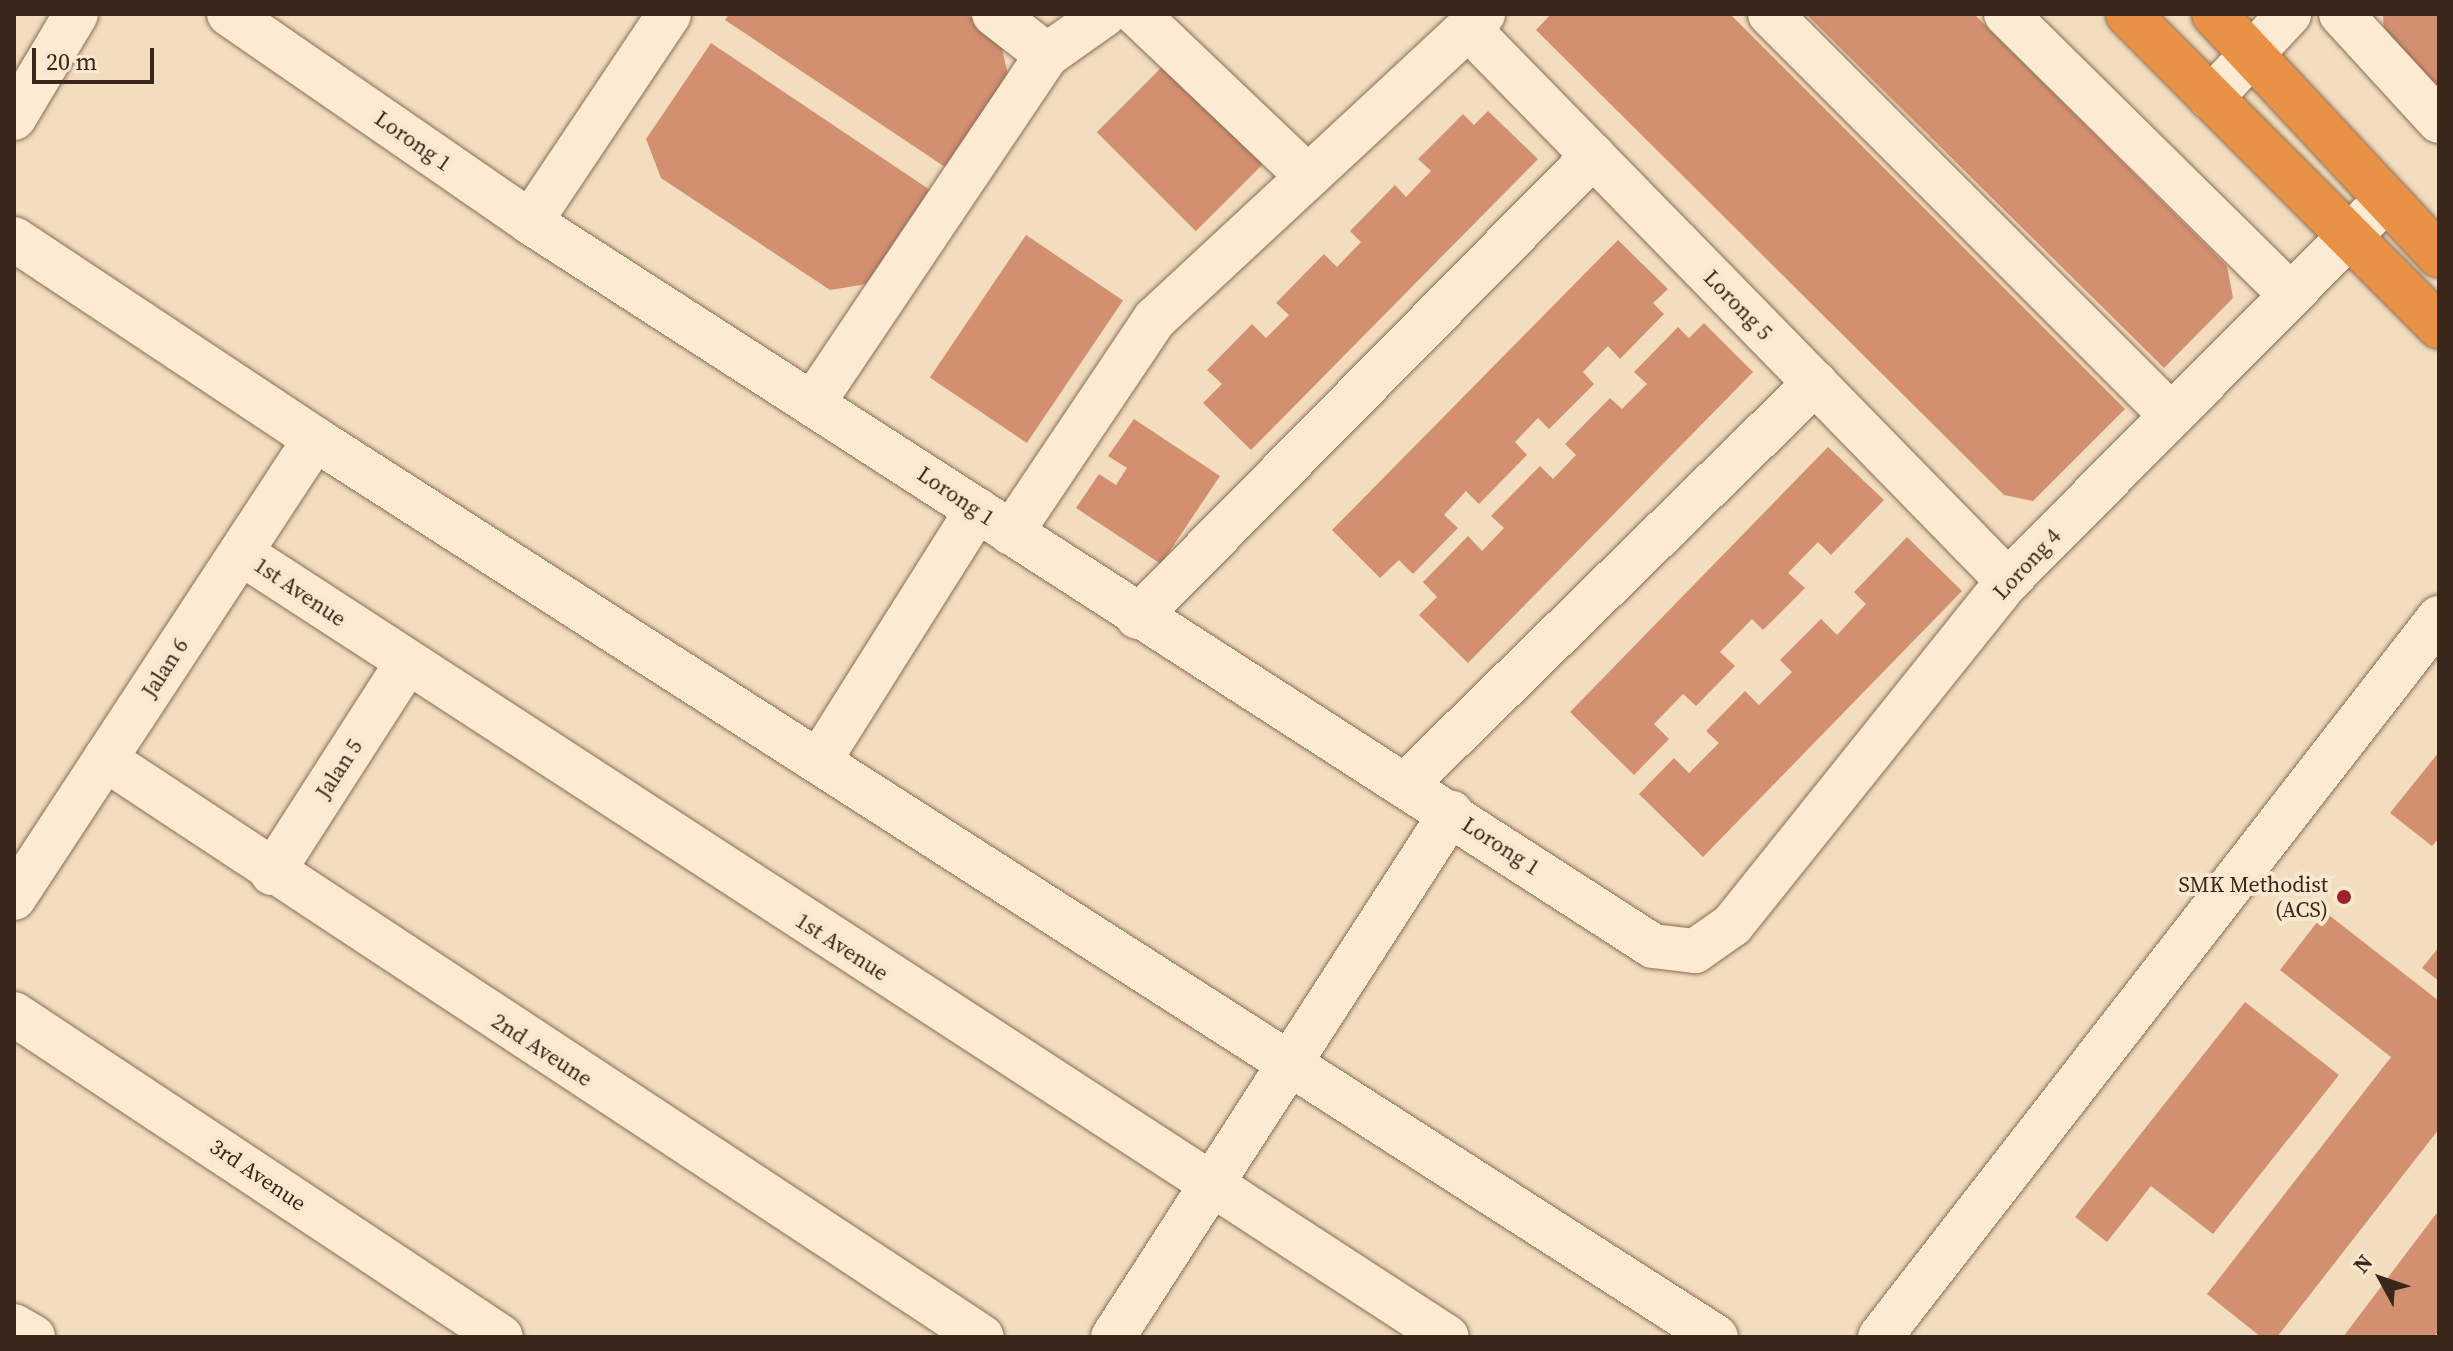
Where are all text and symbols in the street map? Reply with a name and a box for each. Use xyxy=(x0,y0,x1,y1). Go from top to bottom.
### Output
scale bar xyxy=(36,32,158,82)
text: 20 m xyxy=(46,45,97,78)
street label: Lorong 1 xyxy=(370,105,456,177)
street label: Lorong 5 xyxy=(1698,264,1778,346)
street label: Lorong 1 xyxy=(912,461,1000,531)
street label: Lorong 4 xyxy=(1988,523,2066,605)
street label: 1st Avenue xyxy=(249,552,351,632)
street label: Jalan 6 xyxy=(136,633,194,703)
street label: Jalan 5 xyxy=(310,734,368,804)
street label: Lorong 1 xyxy=(1457,811,1545,881)
place label: SMK Methodist (ACS) xyxy=(2179,871,2328,922)
marker: SMK Methodist (ACS) xyxy=(2335,888,2353,906)
street label: 1st Avenue xyxy=(791,907,893,987)
street label: 2nd Aveune xyxy=(487,1008,597,1092)
street label: 3rd Avenue xyxy=(205,1133,311,1217)
north arrow xyxy=(2341,1239,2421,1319)
text: N xyxy=(2346,1248,2379,1279)

